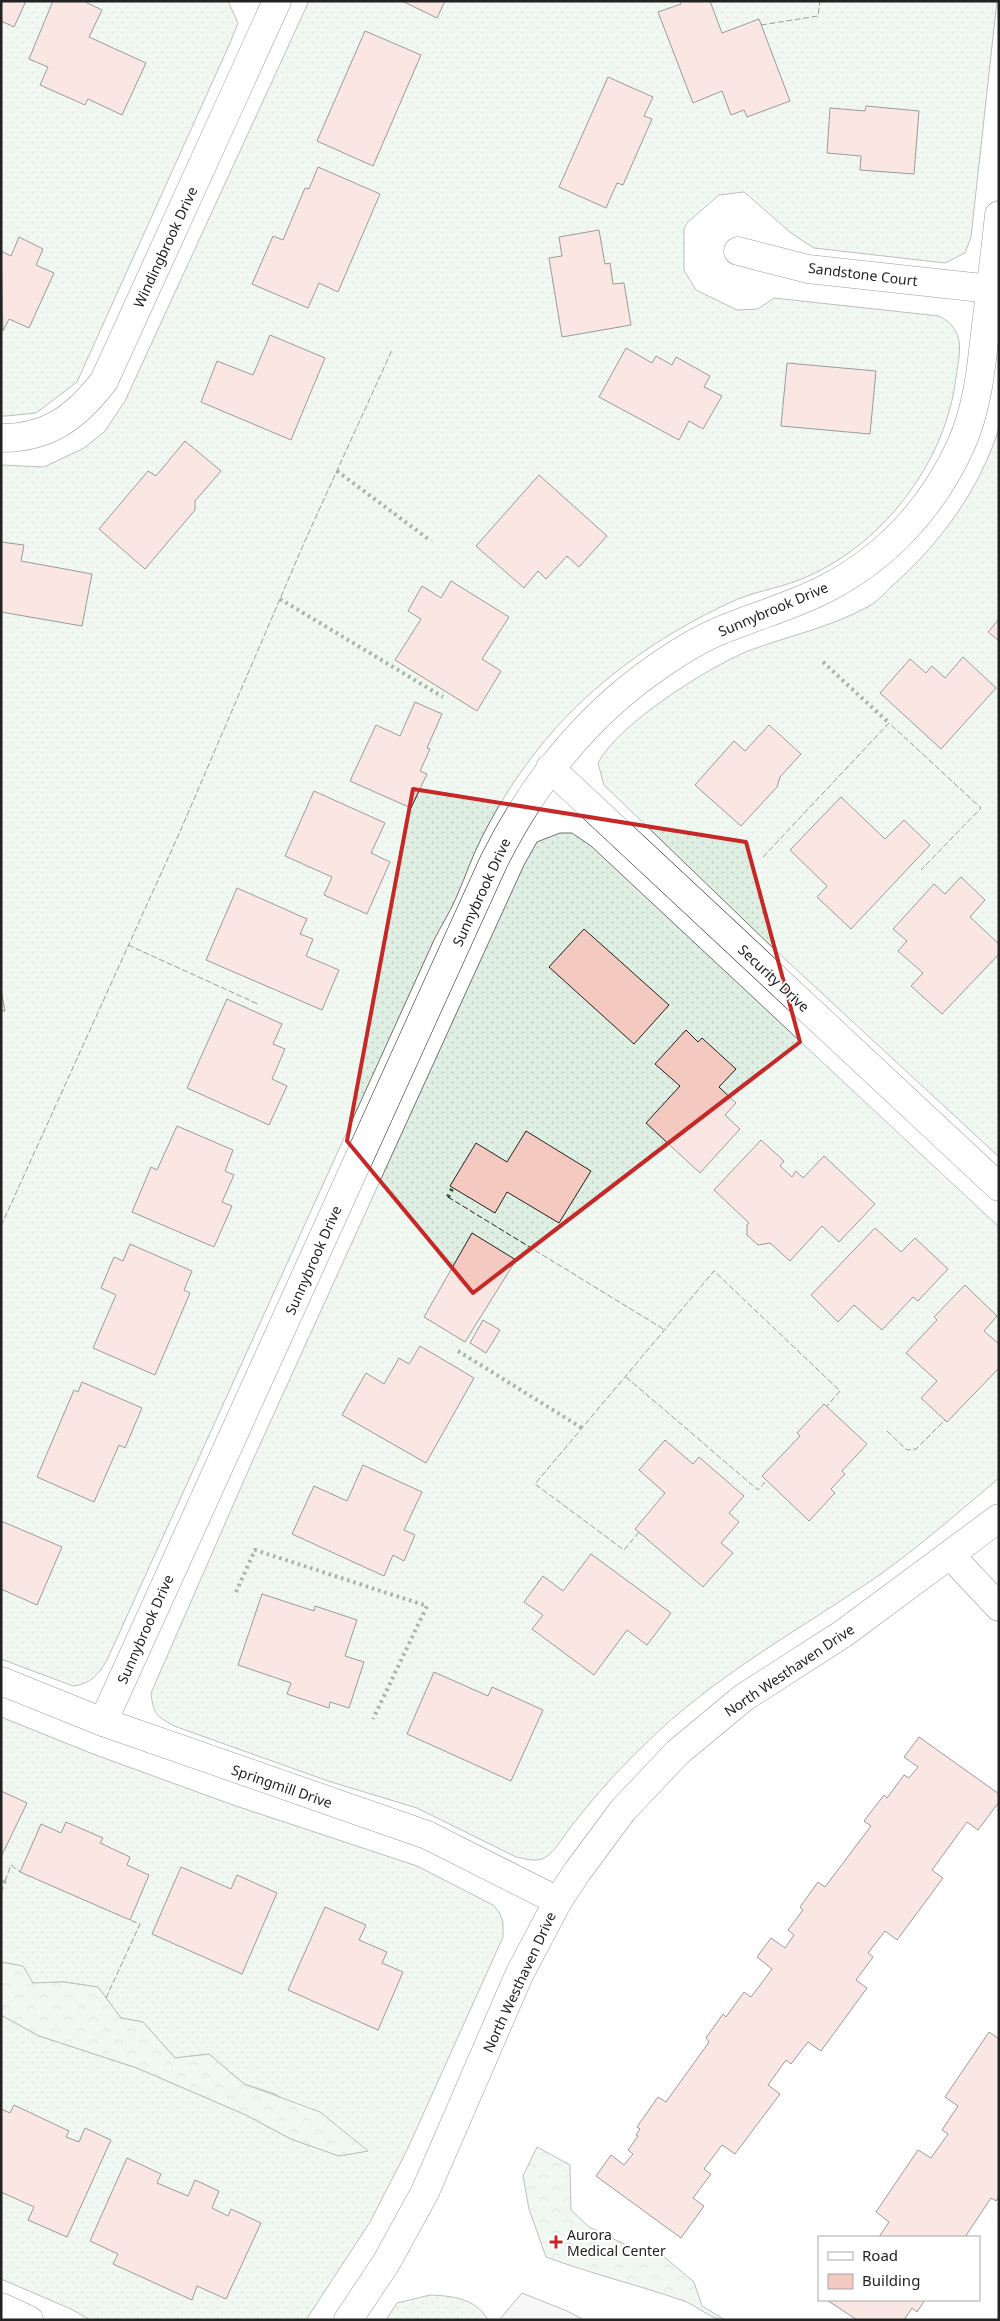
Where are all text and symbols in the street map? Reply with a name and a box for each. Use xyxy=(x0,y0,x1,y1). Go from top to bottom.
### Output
street label: Windingbrook Drive xyxy=(129,183,201,311)
street label: Sandstone Court xyxy=(807,258,919,290)
street label: Sunnybrook Drive xyxy=(715,577,831,641)
street label: Sunnybrook Drive xyxy=(448,835,514,949)
street label: Security Drive xyxy=(734,940,814,1016)
street label: Sunnybrook Drive xyxy=(280,1202,346,1318)
street label: Sunnybrook Drive xyxy=(112,1571,178,1687)
street label: North Westhaven Drive xyxy=(720,1619,858,1721)
street label: Springmill Drive xyxy=(229,1760,335,1812)
street label: North Westhaven Drive xyxy=(478,1909,560,2055)
place label: Aurora Medical Center xyxy=(567,2225,666,2260)
marker: Aurora Medical Center xyxy=(549,2235,563,2249)
legend xyxy=(818,2236,980,2301)
text: Road xyxy=(862,2245,898,2265)
text: Building xyxy=(862,2270,920,2290)

